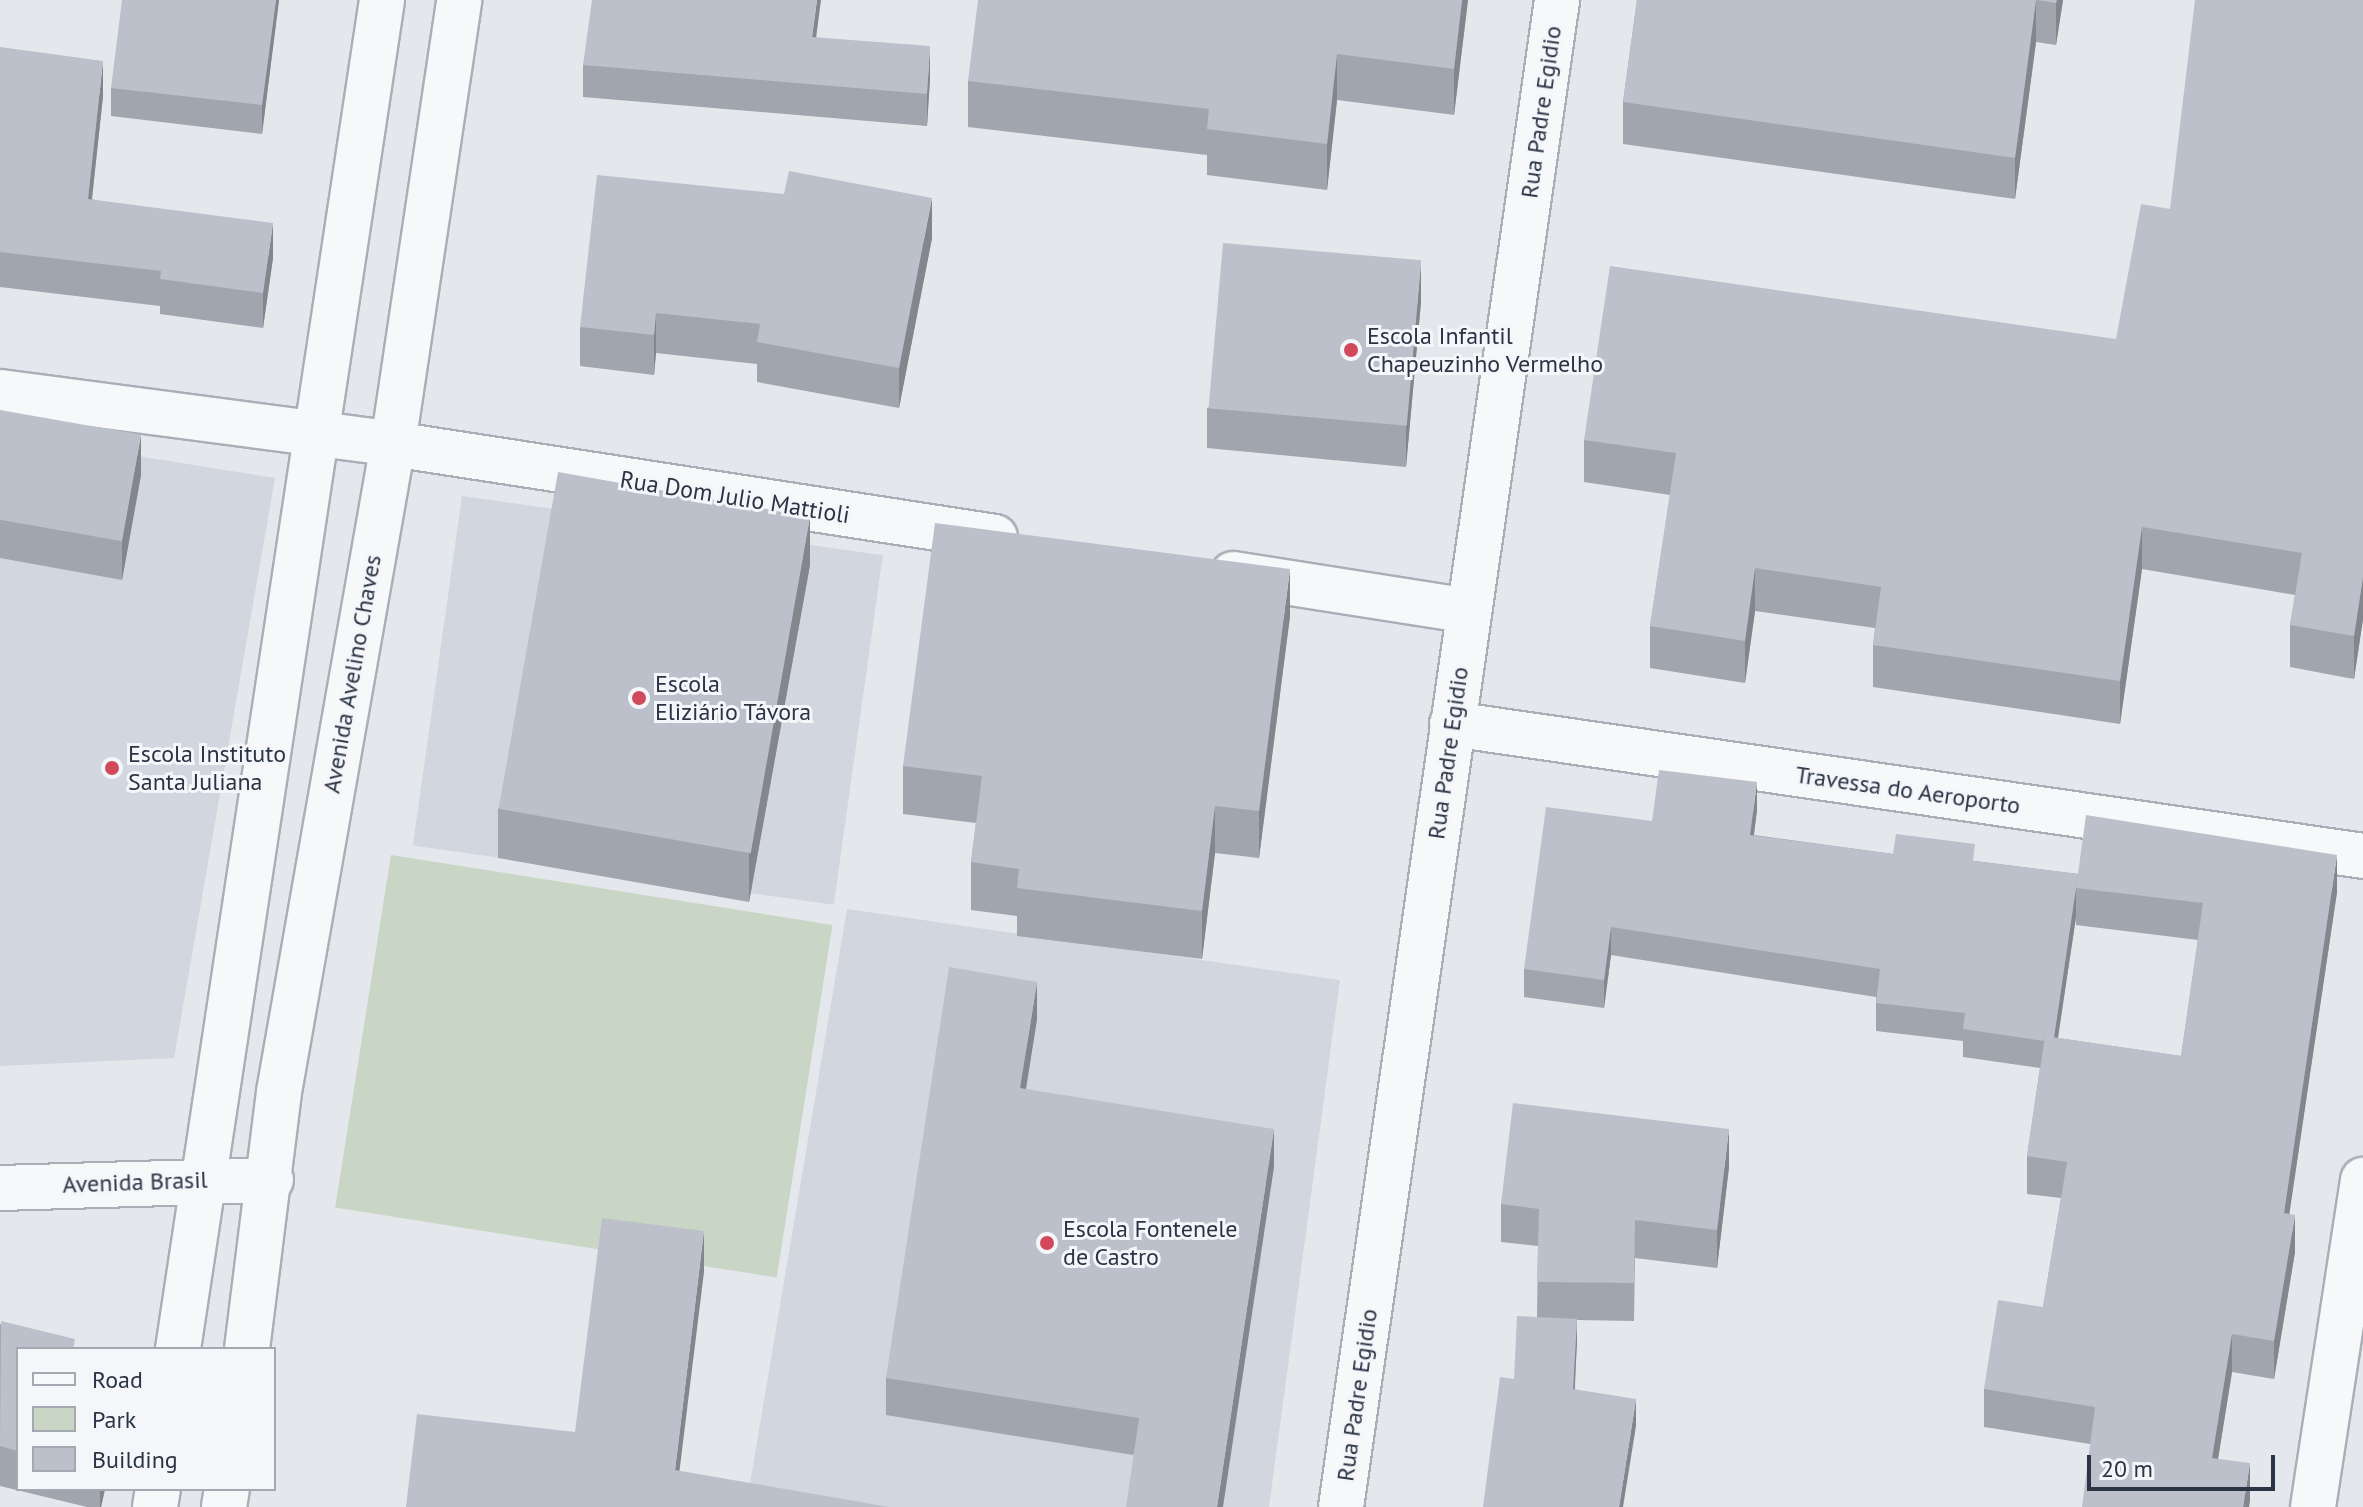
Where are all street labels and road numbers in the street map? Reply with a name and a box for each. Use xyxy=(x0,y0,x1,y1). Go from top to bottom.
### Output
street label: Rua Padre Egidio xyxy=(1515,24,1567,200)
street label: Rua Dom Julio Mattioli xyxy=(618,465,852,529)
street label: Avenida Avelino Chaves xyxy=(317,552,387,796)
street label: Rua Padre Egidio xyxy=(1422,665,1474,841)
street label: Travessa do Aeroporto xyxy=(1793,760,2023,820)
street label: Avenida Brasil xyxy=(62,1165,208,1199)
street label: Rua Padre Egidio xyxy=(1331,1307,1383,1483)

